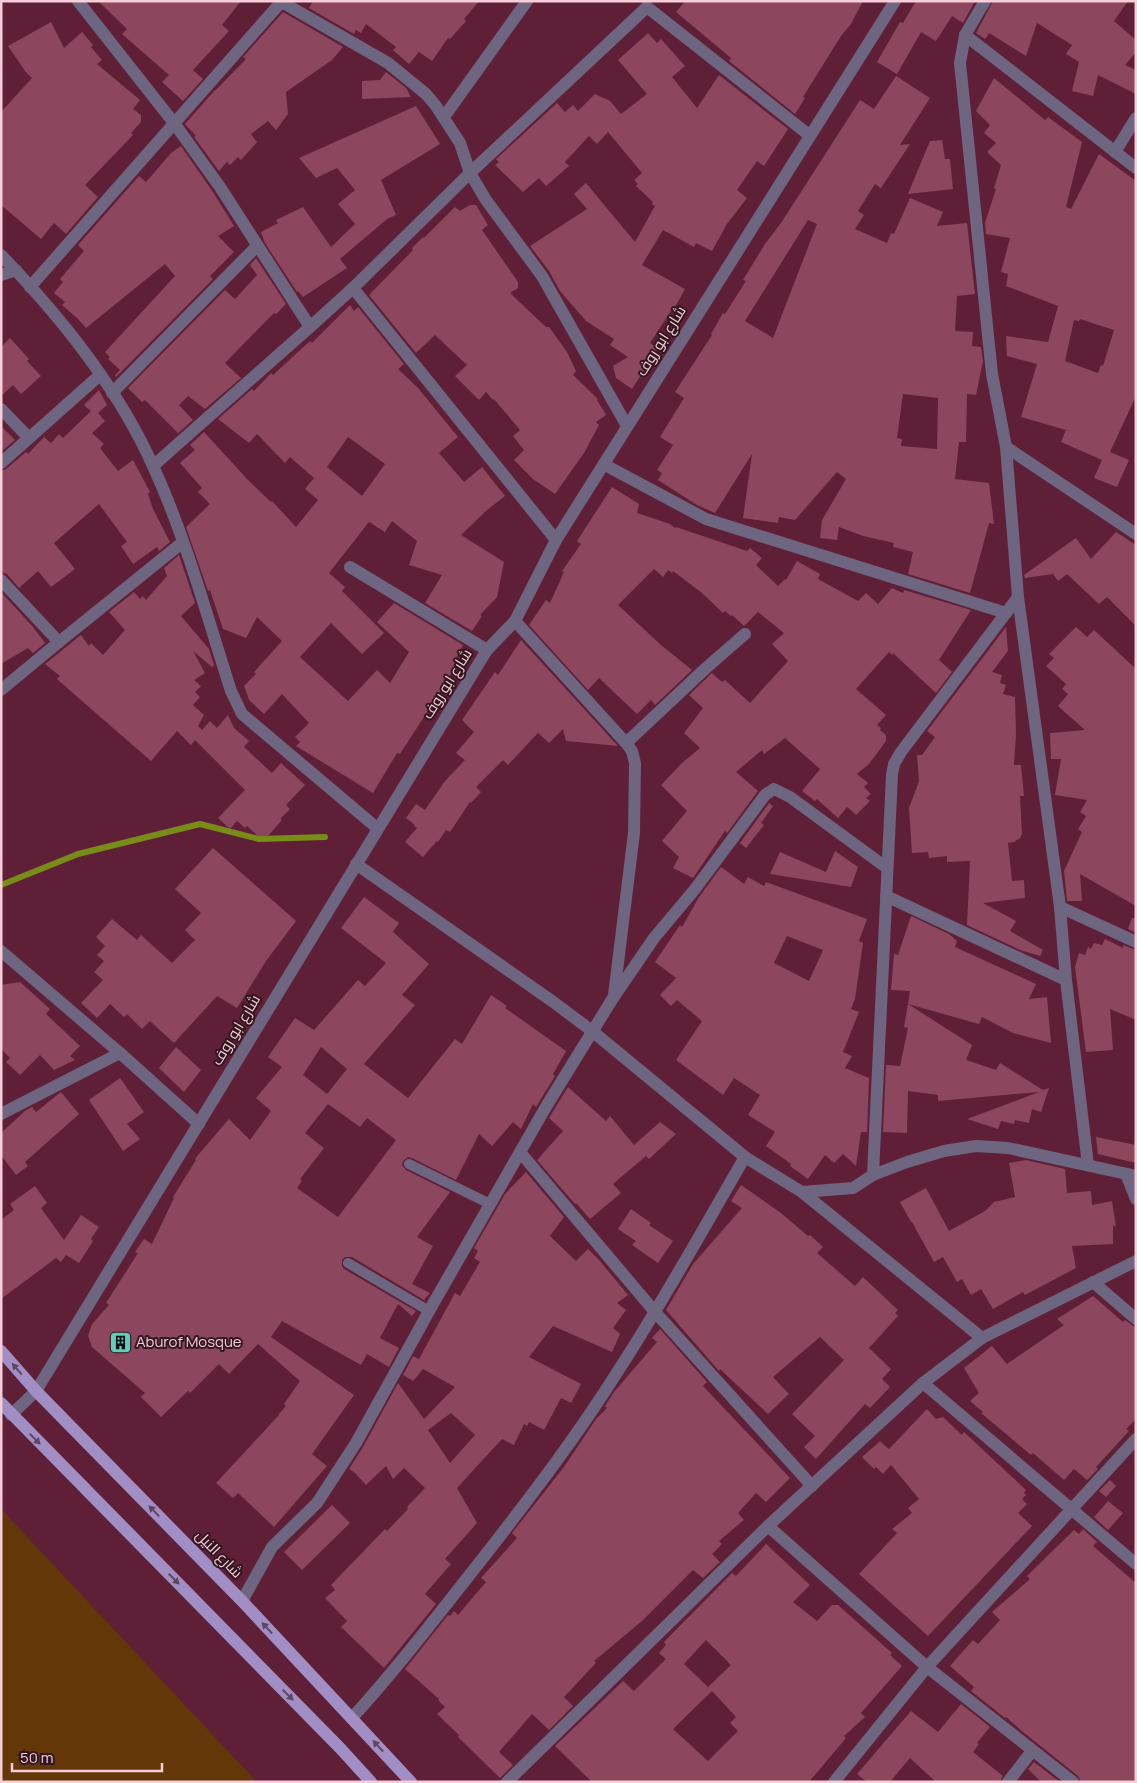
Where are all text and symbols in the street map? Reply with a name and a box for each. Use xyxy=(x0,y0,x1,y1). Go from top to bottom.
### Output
street label: شارع ابو روف xyxy=(631,302,691,380)
street label: شارع ابو روف xyxy=(417,645,477,723)
street label: شارع ابو روف xyxy=(206,990,266,1070)
building icon: Aburof Mosque xyxy=(108,1330,132,1354)
place label: Aburof Mosque xyxy=(136,1331,242,1352)
one-way arrow xyxy=(11,1363,23,1375)
one-way arrow xyxy=(28,1432,40,1444)
one-way arrow xyxy=(148,1505,160,1517)
street label: شارع النيل xyxy=(190,1525,248,1583)
one-way arrow xyxy=(167,1573,179,1585)
one-way arrow xyxy=(261,1622,273,1634)
one-way arrow xyxy=(282,1688,294,1700)
scale bar xyxy=(12,1740,162,1772)
one-way arrow xyxy=(372,1741,384,1753)
text: 50 m xyxy=(20,1747,54,1768)

